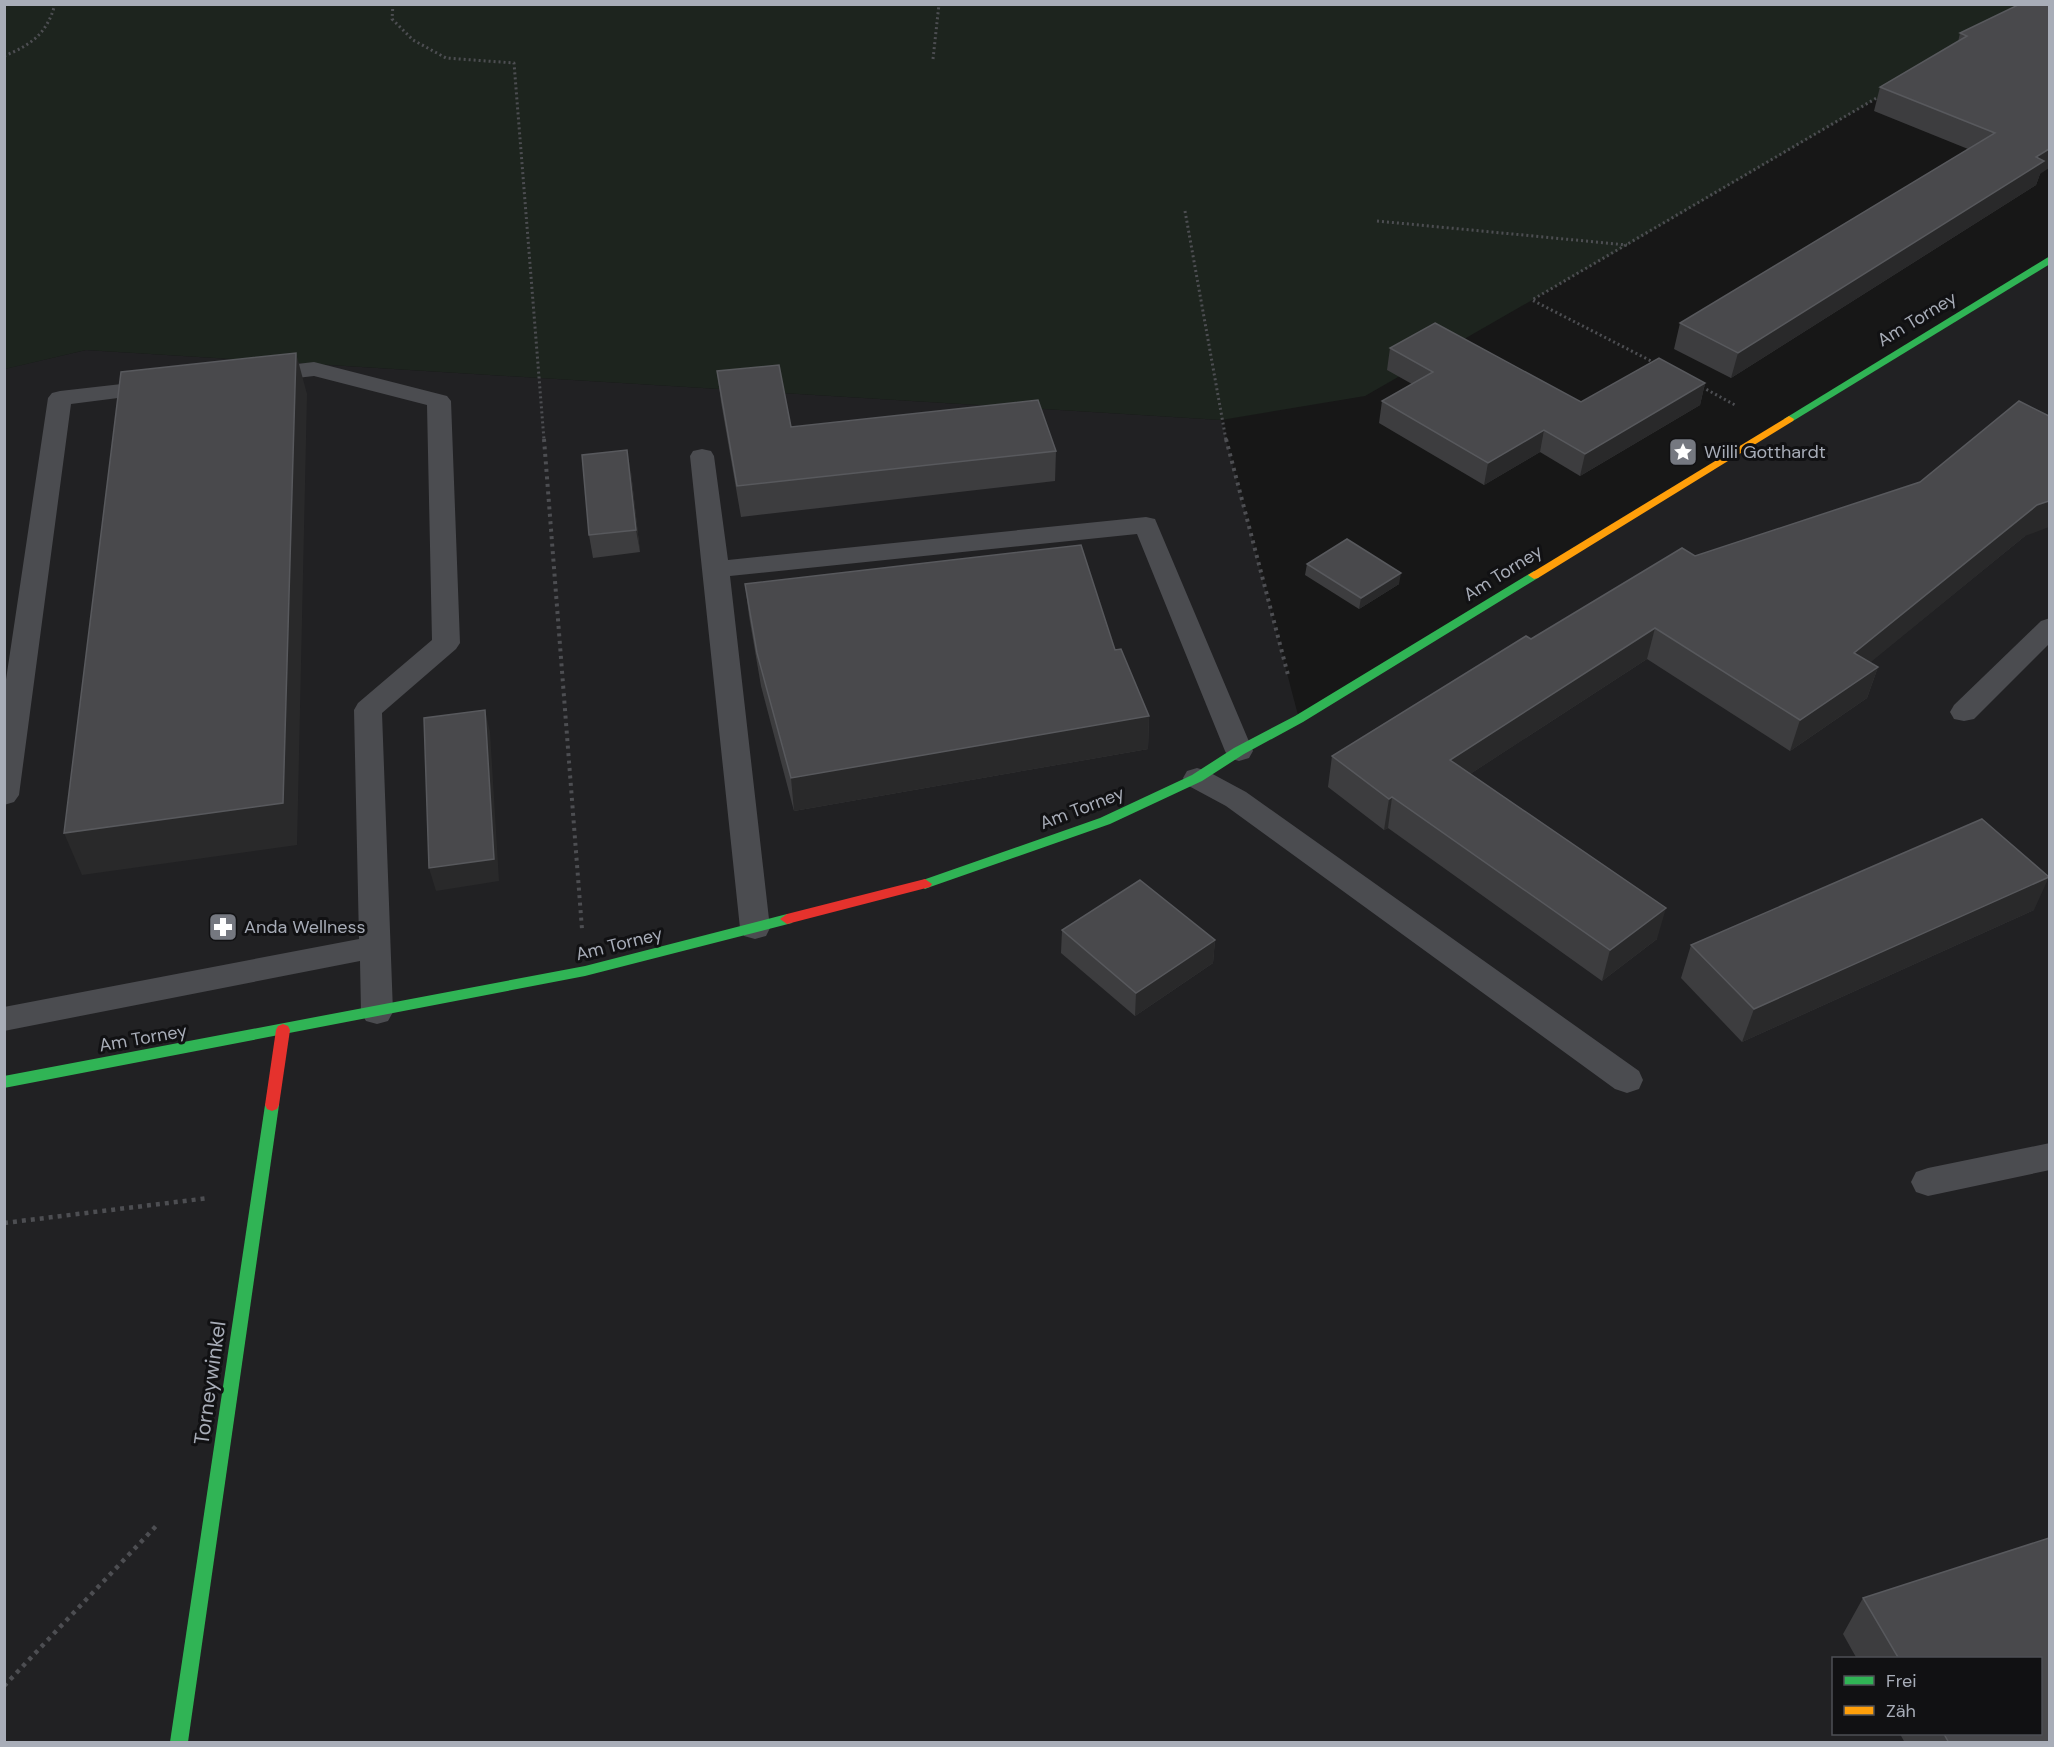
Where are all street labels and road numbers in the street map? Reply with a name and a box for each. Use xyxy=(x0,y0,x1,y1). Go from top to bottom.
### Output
street label: Am Torney xyxy=(1873,286,1961,352)
street label: Am Torney xyxy=(1459,539,1547,607)
street label: Am Torney xyxy=(1036,781,1128,835)
street label: Am Torney xyxy=(573,922,665,966)
street label: Am Torney xyxy=(97,1018,189,1058)
street label: Torneywinkel xyxy=(187,1319,233,1447)

